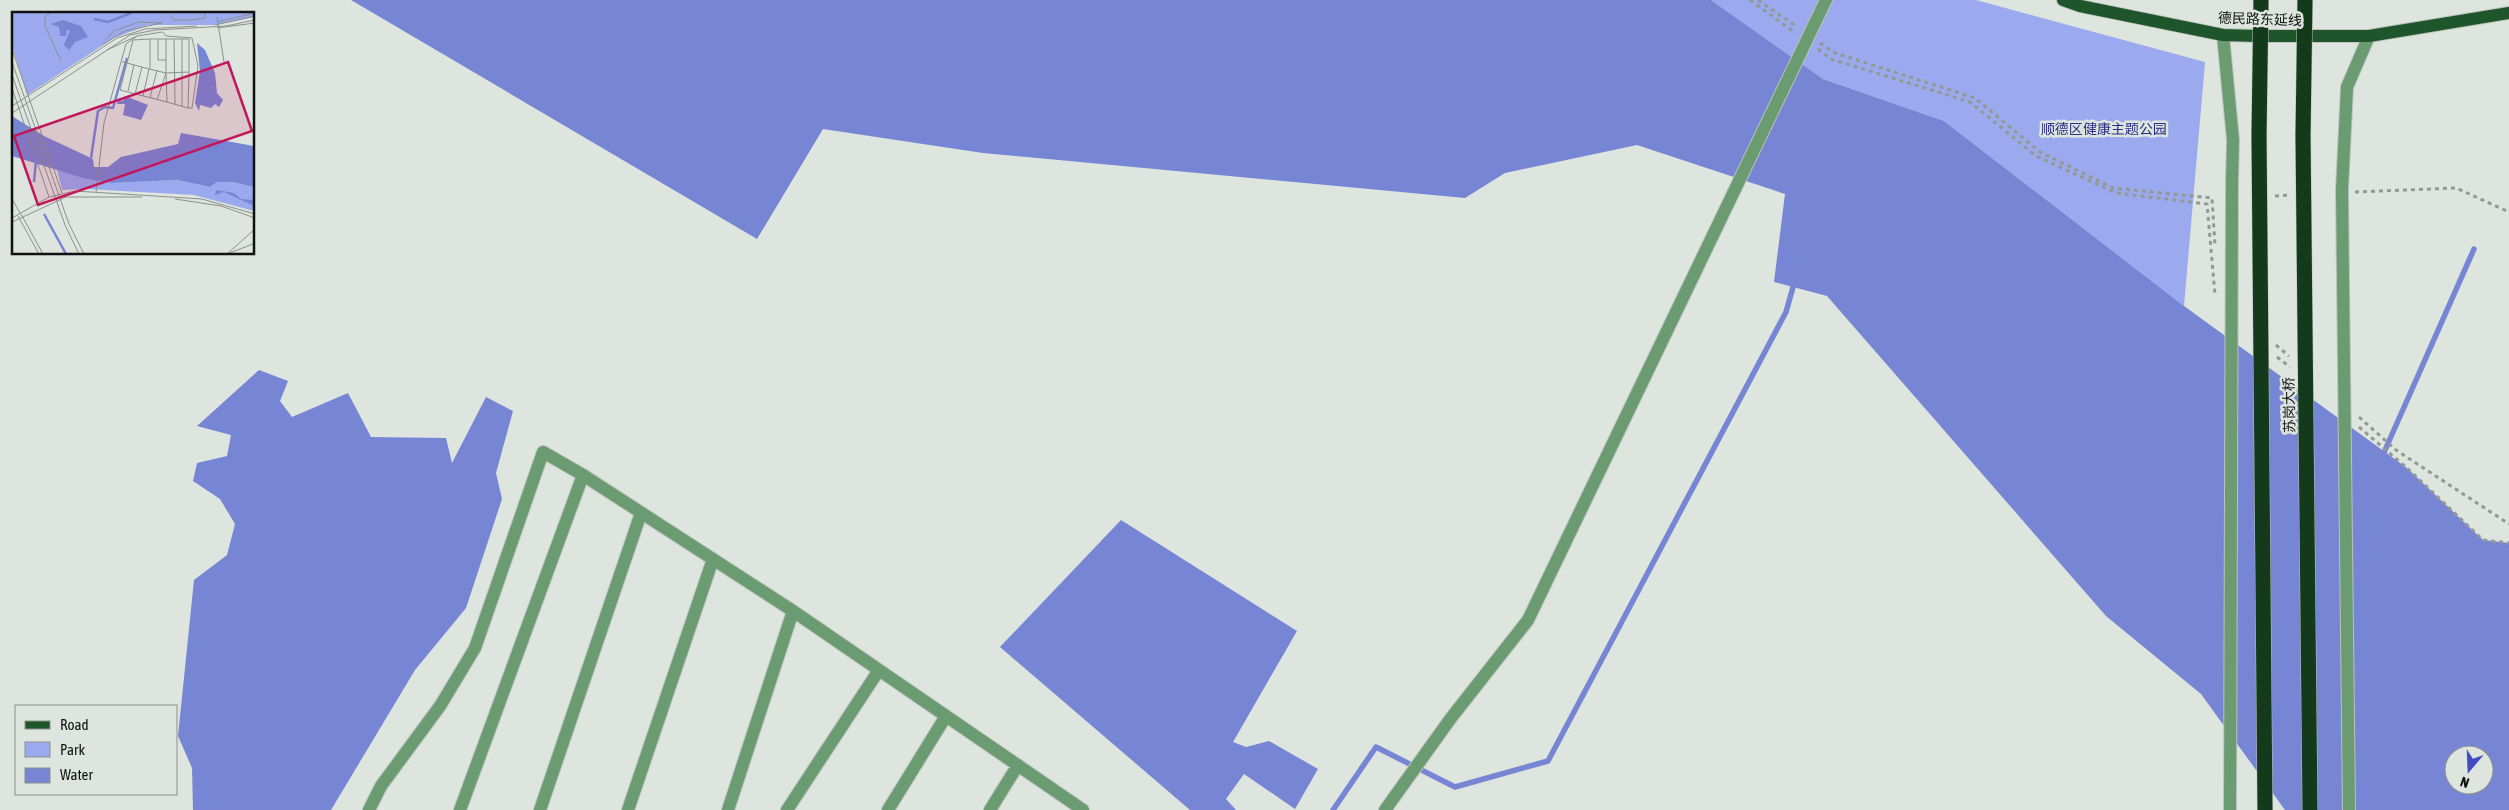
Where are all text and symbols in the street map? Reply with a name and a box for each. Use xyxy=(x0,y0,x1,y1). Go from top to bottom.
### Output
street label: 德民路东延线 xyxy=(2218,10,2302,28)
inset map xyxy=(12,12,255,255)
park label: 顺德区健康主题公园 xyxy=(2041,121,2167,137)
street label: 苏岗大桥 xyxy=(2281,377,2297,433)
legend xyxy=(15,705,178,795)
text: Road xyxy=(60,716,89,733)
text: Park xyxy=(60,741,85,758)
north arrow xyxy=(2444,745,2494,795)
text: Water xyxy=(60,766,93,783)
text: N xyxy=(2458,773,2471,791)

